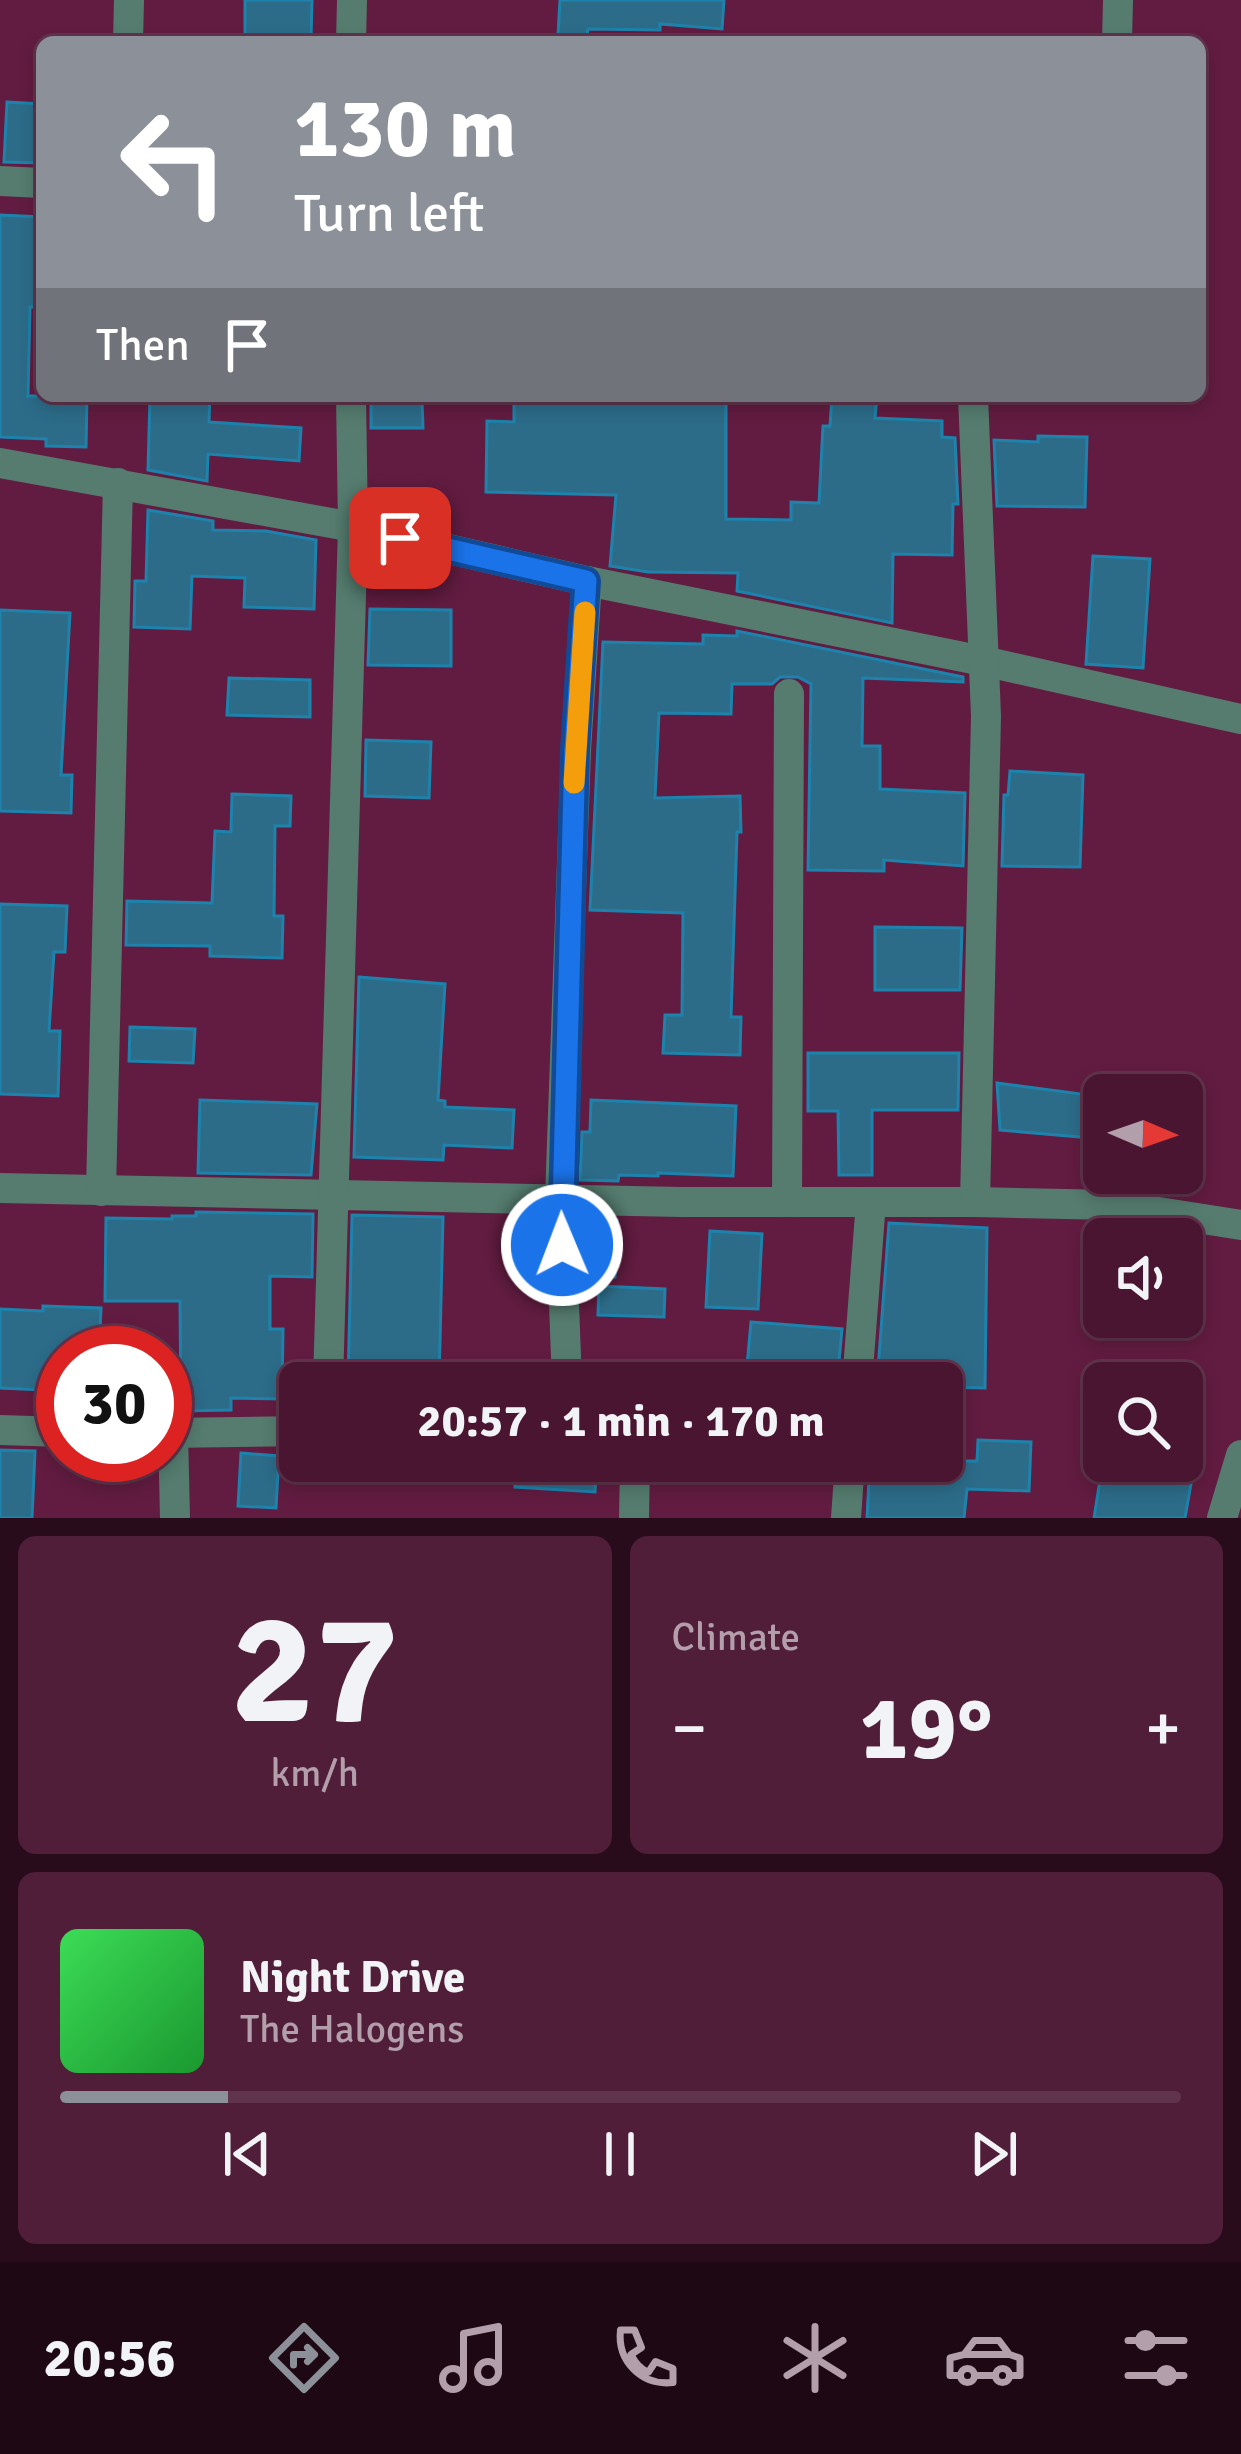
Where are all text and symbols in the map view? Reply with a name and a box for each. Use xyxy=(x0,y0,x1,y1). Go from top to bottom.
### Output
text: 130 m xyxy=(294,77,516,181)
icon: left xyxy=(96,84,252,240)
text: Turn left xyxy=(294,180,484,247)
icon: arrive xyxy=(214,312,280,378)
text: Then xyxy=(96,318,190,373)
pin xyxy=(349,487,451,589)
icon: arrive xyxy=(367,505,433,571)
north arrow xyxy=(1083,1074,1203,1194)
map controls xyxy=(1083,1074,1203,1482)
position arrow xyxy=(499,1182,625,1308)
button: sound xyxy=(1083,1218,1203,1338)
speed limit sign: 30 xyxy=(36,1326,192,1482)
button: search xyxy=(1083,1362,1203,1482)
text: 20:57 · 1 min · 170 m xyxy=(417,1394,825,1449)
text: 27 xyxy=(231,1574,399,1767)
text: Climate xyxy=(672,1613,800,1661)
text: 19° xyxy=(860,1673,993,1784)
text: − xyxy=(672,1688,707,1769)
text: + xyxy=(1145,1688,1181,1769)
text: km/h xyxy=(271,1749,359,1797)
text: Night Drive xyxy=(240,1950,465,2005)
text: The Halogens xyxy=(240,2005,464,2053)
icon: previous xyxy=(214,2121,280,2187)
icon: pause xyxy=(587,2121,653,2187)
icon: next xyxy=(961,2121,1027,2187)
icon: directions xyxy=(262,2316,346,2400)
icon: music xyxy=(432,2316,516,2400)
icon: phone xyxy=(603,2316,687,2400)
icon: climate xyxy=(773,2316,857,2400)
icon: car xyxy=(943,2316,1027,2400)
icon: filters xyxy=(1114,2316,1198,2400)
text: 20:56 xyxy=(43,2325,176,2392)

